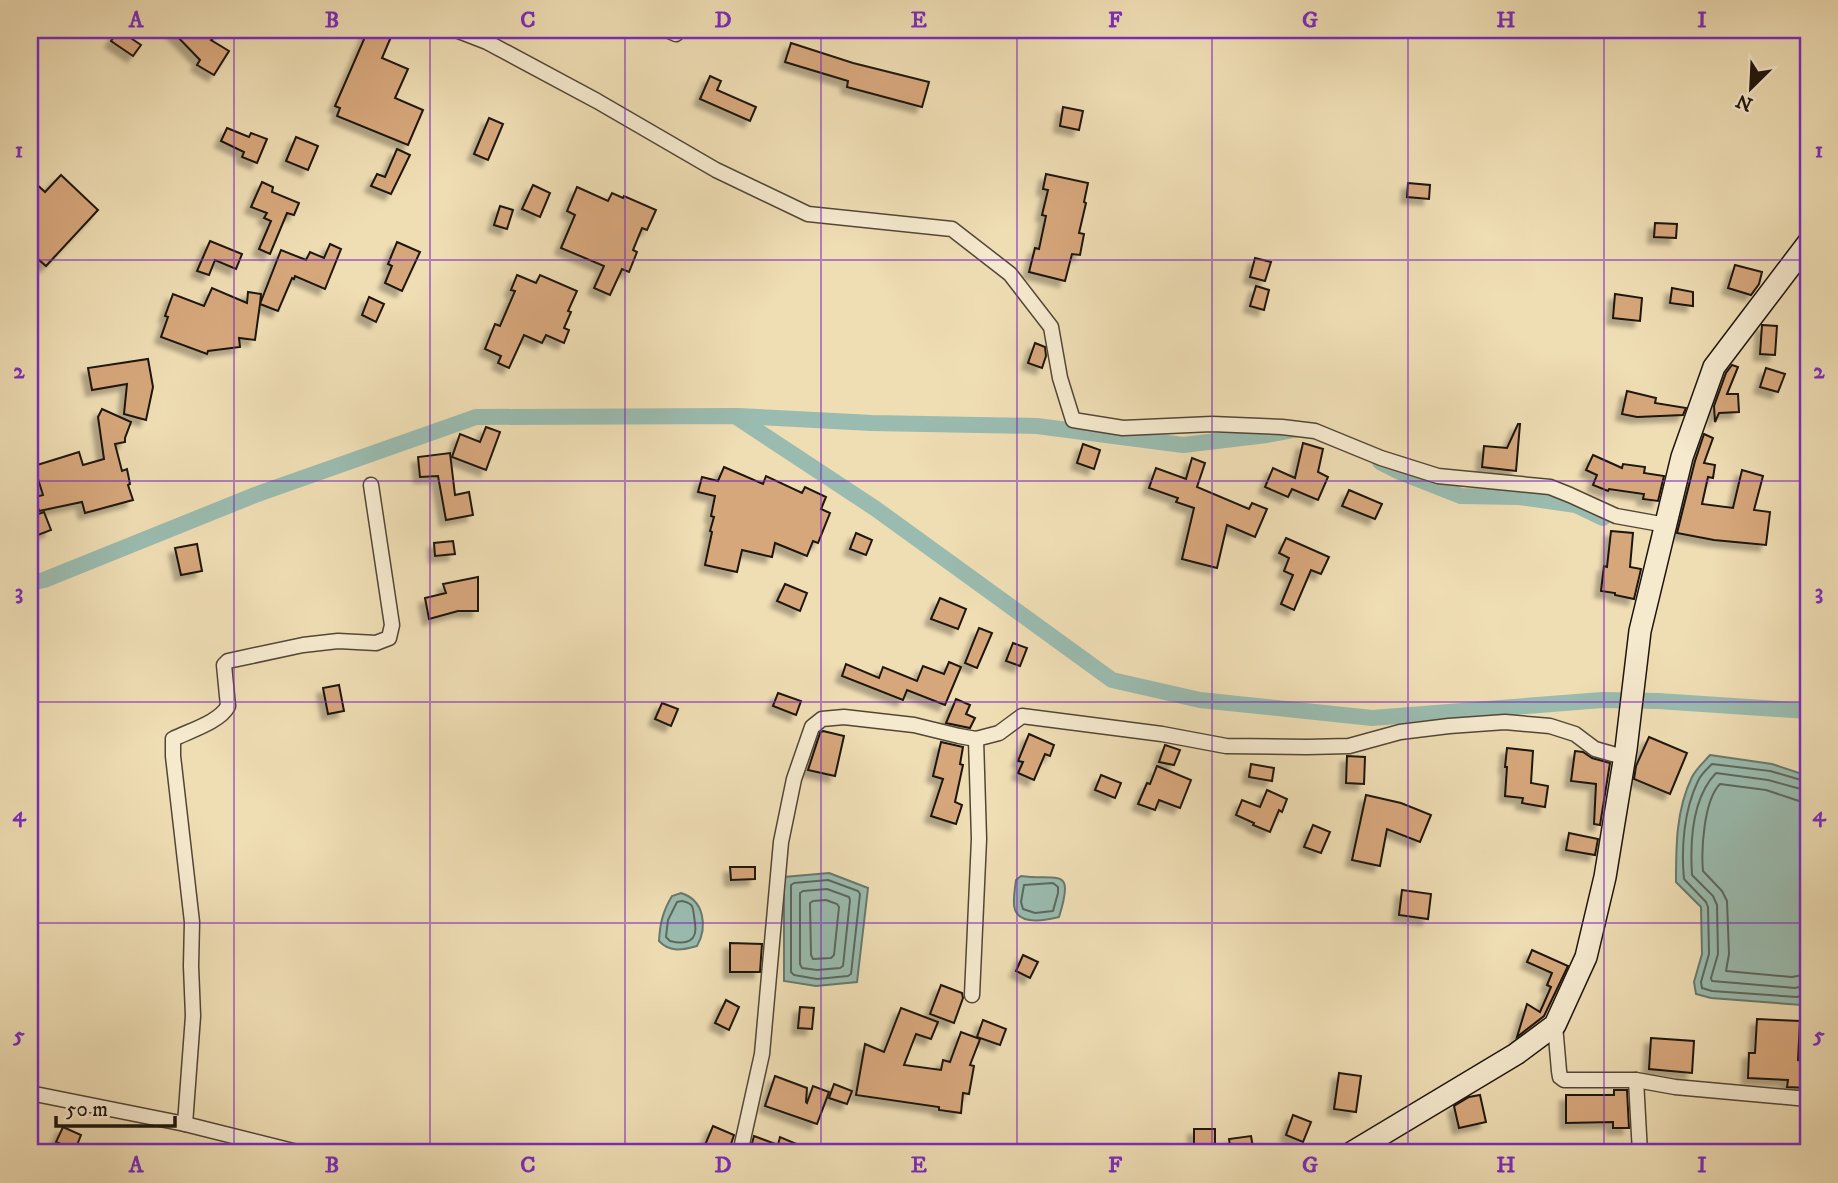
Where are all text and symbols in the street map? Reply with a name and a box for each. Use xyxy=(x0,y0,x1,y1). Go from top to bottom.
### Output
text: A xyxy=(128,6,145,35)
text: B xyxy=(325,6,339,35)
text: C xyxy=(520,6,536,35)
text: D xyxy=(714,6,732,35)
text: E xyxy=(911,6,927,35)
text: F xyxy=(1108,6,1123,35)
text: G xyxy=(1302,6,1318,35)
text: H xyxy=(1496,6,1516,35)
text: I xyxy=(1697,6,1707,35)
north arrow xyxy=(1716,52,1786,122)
text: N xyxy=(1733,88,1757,116)
text: 1 xyxy=(15,136,23,165)
text: 1 xyxy=(1815,136,1823,165)
text: 2 xyxy=(13,357,25,386)
text: 2 xyxy=(1813,357,1825,386)
text: 3 xyxy=(15,578,23,607)
text: 3 xyxy=(1815,578,1823,607)
text: 4 xyxy=(12,800,27,829)
text: 4 xyxy=(1812,800,1827,829)
text: 5 xyxy=(12,1021,25,1050)
text: 5 xyxy=(1812,1021,1825,1050)
scale bar xyxy=(56,1085,175,1129)
text: 50 m xyxy=(66,1097,108,1123)
text: A xyxy=(128,1151,145,1180)
text: B xyxy=(325,1151,339,1180)
text: C xyxy=(520,1151,536,1180)
text: D xyxy=(714,1151,732,1180)
text: E xyxy=(911,1151,927,1180)
text: F xyxy=(1108,1151,1123,1180)
text: G xyxy=(1302,1151,1318,1180)
text: H xyxy=(1496,1151,1516,1180)
text: I xyxy=(1697,1151,1707,1180)

